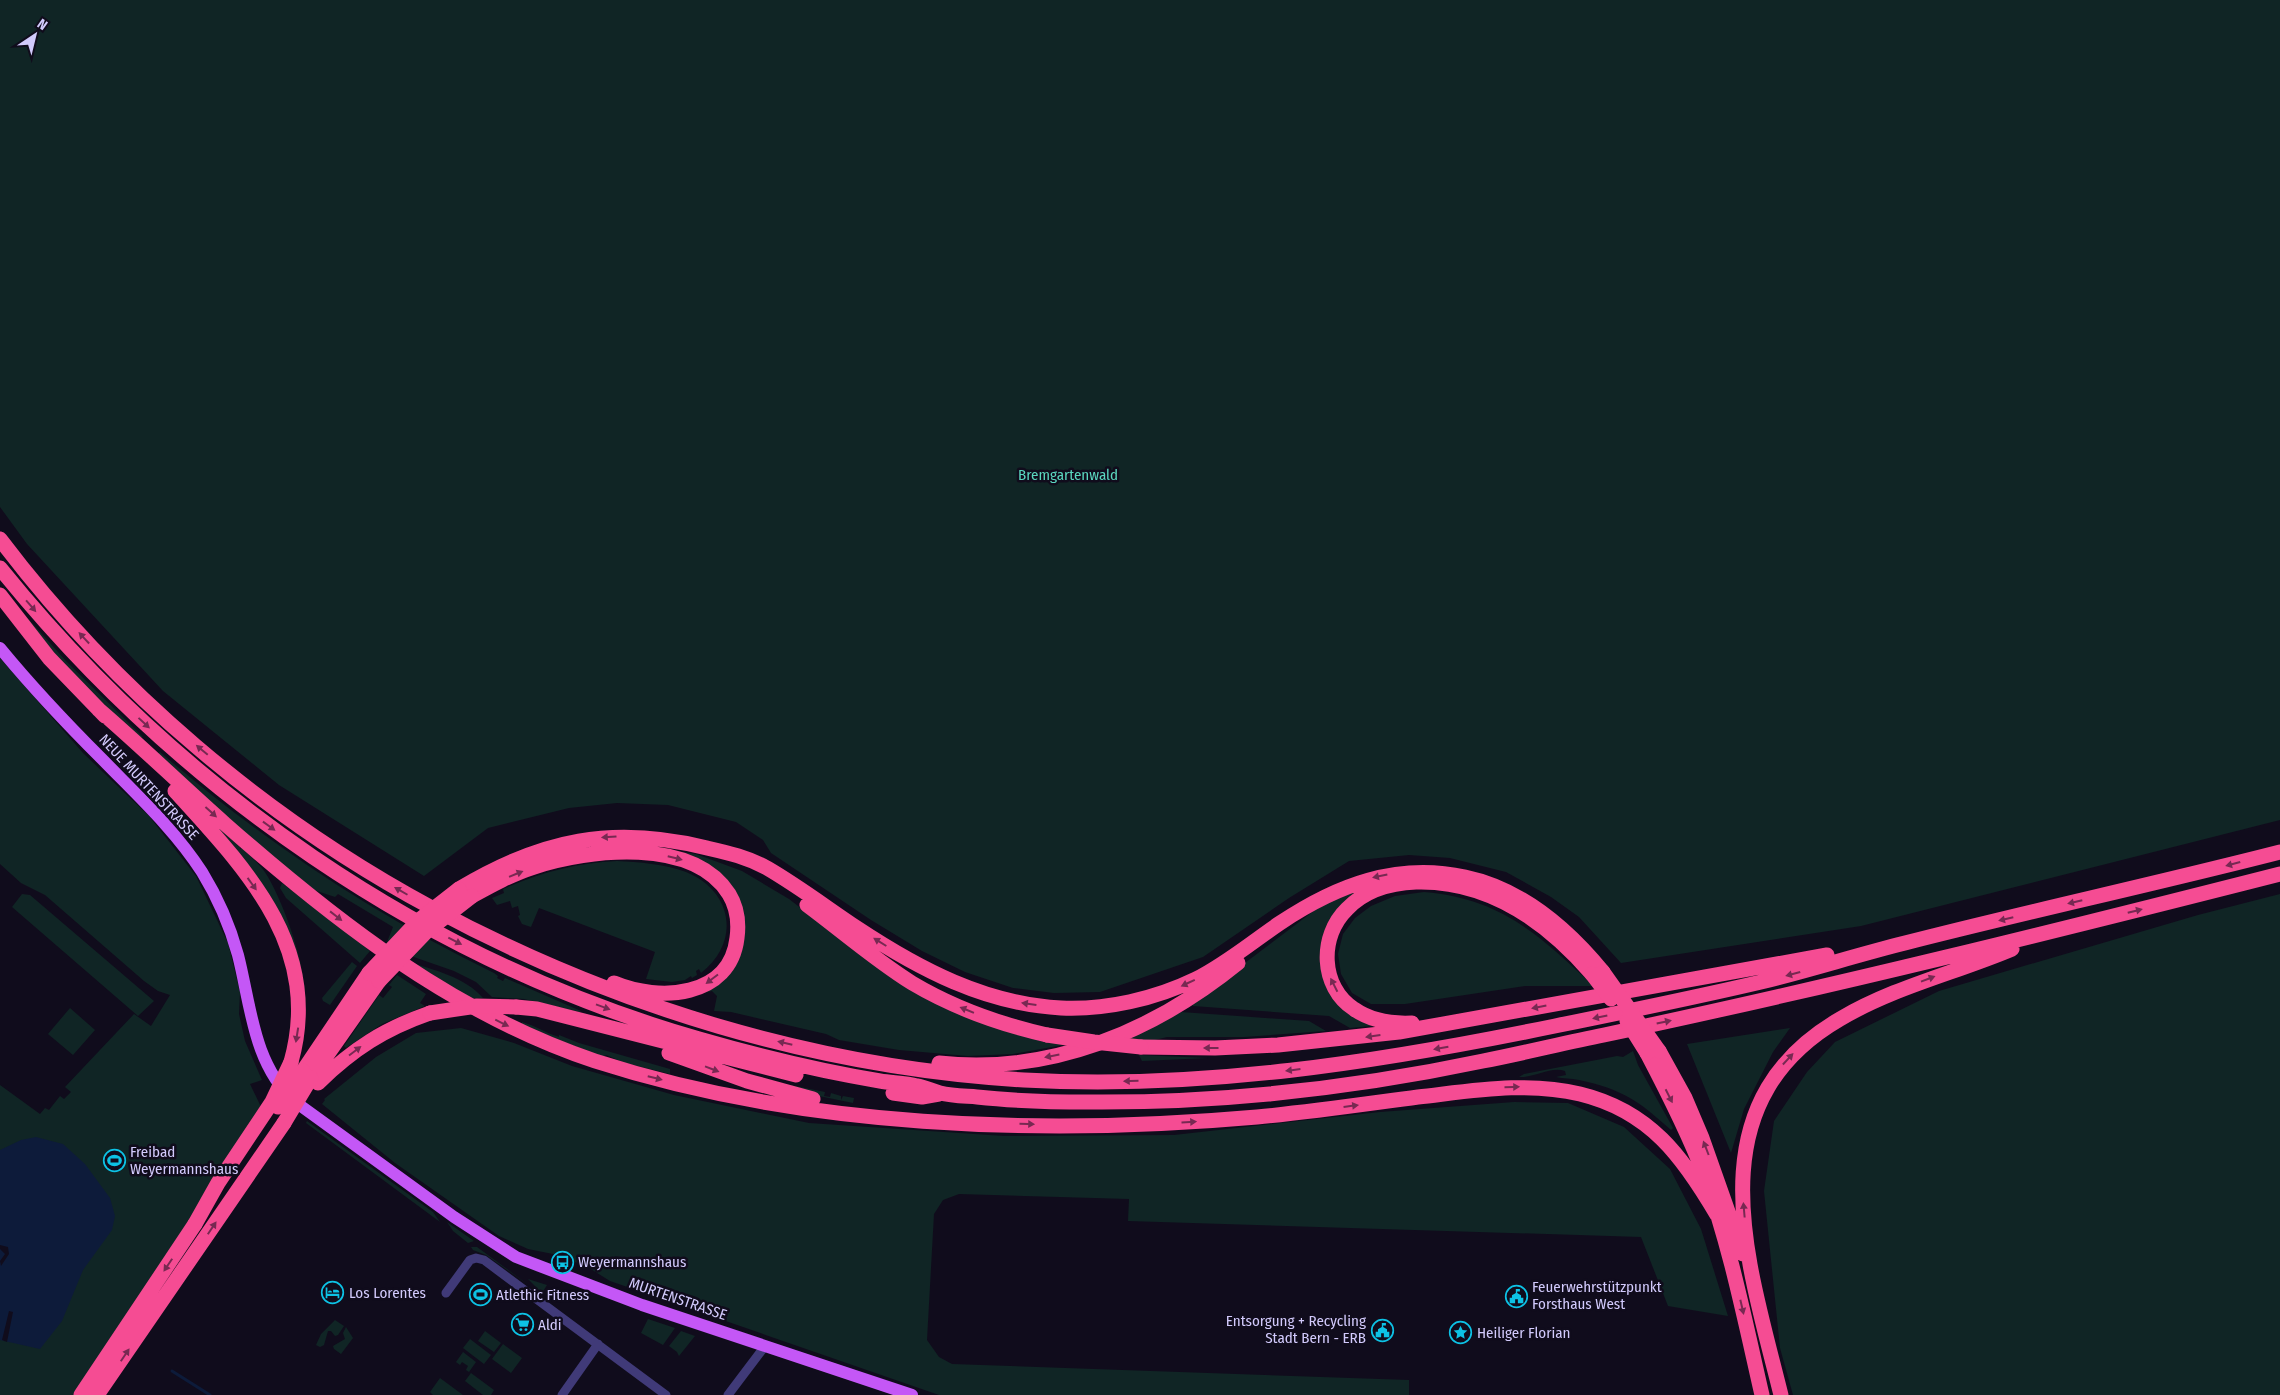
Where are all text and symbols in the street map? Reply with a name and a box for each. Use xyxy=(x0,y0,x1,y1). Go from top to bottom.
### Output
north arrow xyxy=(10,10,60,60)
text: N xyxy=(34,15,50,34)
park label: Bremgartenwald xyxy=(1018,466,1118,484)
one-way arrow xyxy=(25,599,37,611)
one-way arrow xyxy=(78,632,90,644)
one-way arrow xyxy=(137,717,149,729)
street label: NEUE MURTENSTRASSE xyxy=(95,730,203,844)
one-way arrow xyxy=(195,745,208,756)
one-way arrow xyxy=(205,806,217,818)
one-way arrow xyxy=(262,821,276,831)
one-way arrow xyxy=(601,834,617,842)
one-way arrow xyxy=(667,854,682,862)
one-way arrow xyxy=(2225,861,2240,869)
one-way arrow xyxy=(508,870,523,877)
one-way arrow xyxy=(1372,872,1387,880)
one-way arrow xyxy=(247,877,258,890)
one-way arrow xyxy=(393,887,408,895)
one-way arrow xyxy=(2067,898,2082,906)
one-way arrow xyxy=(2128,907,2143,915)
one-way arrow xyxy=(330,911,343,922)
one-way arrow xyxy=(1998,915,2013,923)
one-way arrow xyxy=(448,937,462,945)
one-way arrow xyxy=(874,938,887,947)
one-way arrow xyxy=(1785,970,1800,978)
one-way arrow xyxy=(706,974,719,985)
one-way arrow xyxy=(1921,975,1935,983)
one-way arrow xyxy=(1330,978,1338,992)
one-way arrow xyxy=(1181,979,1195,987)
one-way arrow xyxy=(1021,1000,1037,1008)
one-way arrow xyxy=(596,1003,611,1011)
one-way arrow xyxy=(1531,1004,1547,1012)
one-way arrow xyxy=(959,1006,974,1014)
one-way arrow xyxy=(1593,1013,1608,1021)
one-way arrow xyxy=(1657,1018,1672,1026)
one-way arrow xyxy=(495,1019,509,1027)
one-way arrow xyxy=(292,1027,300,1043)
one-way arrow xyxy=(1365,1032,1381,1040)
one-way arrow xyxy=(777,1039,792,1047)
one-way arrow xyxy=(1203,1044,1219,1052)
one-way arrow xyxy=(348,1045,361,1056)
one-way arrow xyxy=(1432,1045,1448,1053)
one-way arrow xyxy=(1045,1052,1060,1060)
one-way arrow xyxy=(1782,1054,1794,1066)
one-way arrow xyxy=(705,1065,720,1073)
one-way arrow xyxy=(1284,1066,1300,1074)
one-way arrow xyxy=(647,1074,662,1082)
one-way arrow xyxy=(1122,1078,1138,1086)
one-way arrow xyxy=(1504,1083,1520,1091)
one-way arrow xyxy=(1665,1089,1673,1104)
one-way arrow xyxy=(1343,1102,1359,1110)
one-way arrow xyxy=(1181,1118,1197,1126)
one-way arrow xyxy=(1019,1121,1035,1129)
one-way arrow xyxy=(1702,1140,1710,1155)
place label: Freibad Weyermannshaus xyxy=(130,1143,238,1178)
sports icon: Freibad Weyermannshaus xyxy=(102,1149,126,1173)
one-way arrow xyxy=(1740,1202,1748,1218)
one-way arrow xyxy=(207,1221,217,1235)
bus stop icon: Weyermannshaus xyxy=(550,1250,574,1274)
place label: Weyermannshaus xyxy=(578,1253,686,1271)
one-way arrow xyxy=(163,1258,173,1271)
street label: MURTENSTRASSE xyxy=(627,1274,729,1324)
place label: Feuerwehrstützpunkt Forsthaus West xyxy=(1532,1278,1662,1313)
hotel icon: Los Lorentes xyxy=(321,1281,345,1305)
sports icon: Atlethic Fitness xyxy=(468,1283,492,1307)
place label: Los Lorentes xyxy=(349,1284,426,1302)
public building icon: Feuerwehrstützpunkt Forsthaus West xyxy=(1504,1284,1528,1308)
place label: Atlethic Fitness xyxy=(496,1286,589,1304)
one-way arrow xyxy=(1738,1299,1746,1314)
place label: Entsorgung + Recycling Stadt Bern - ERB xyxy=(1226,1312,1366,1347)
supermarket icon: Aldi xyxy=(510,1313,534,1337)
place label: Aldi xyxy=(538,1316,562,1334)
public building icon: Entsorgung + Recycling Stadt Bern - ERB xyxy=(1370,1318,1394,1342)
place icon: Heiliger Florian xyxy=(1449,1321,1473,1345)
place label: Heiliger Florian xyxy=(1477,1324,1570,1342)
one-way arrow xyxy=(120,1348,130,1362)

